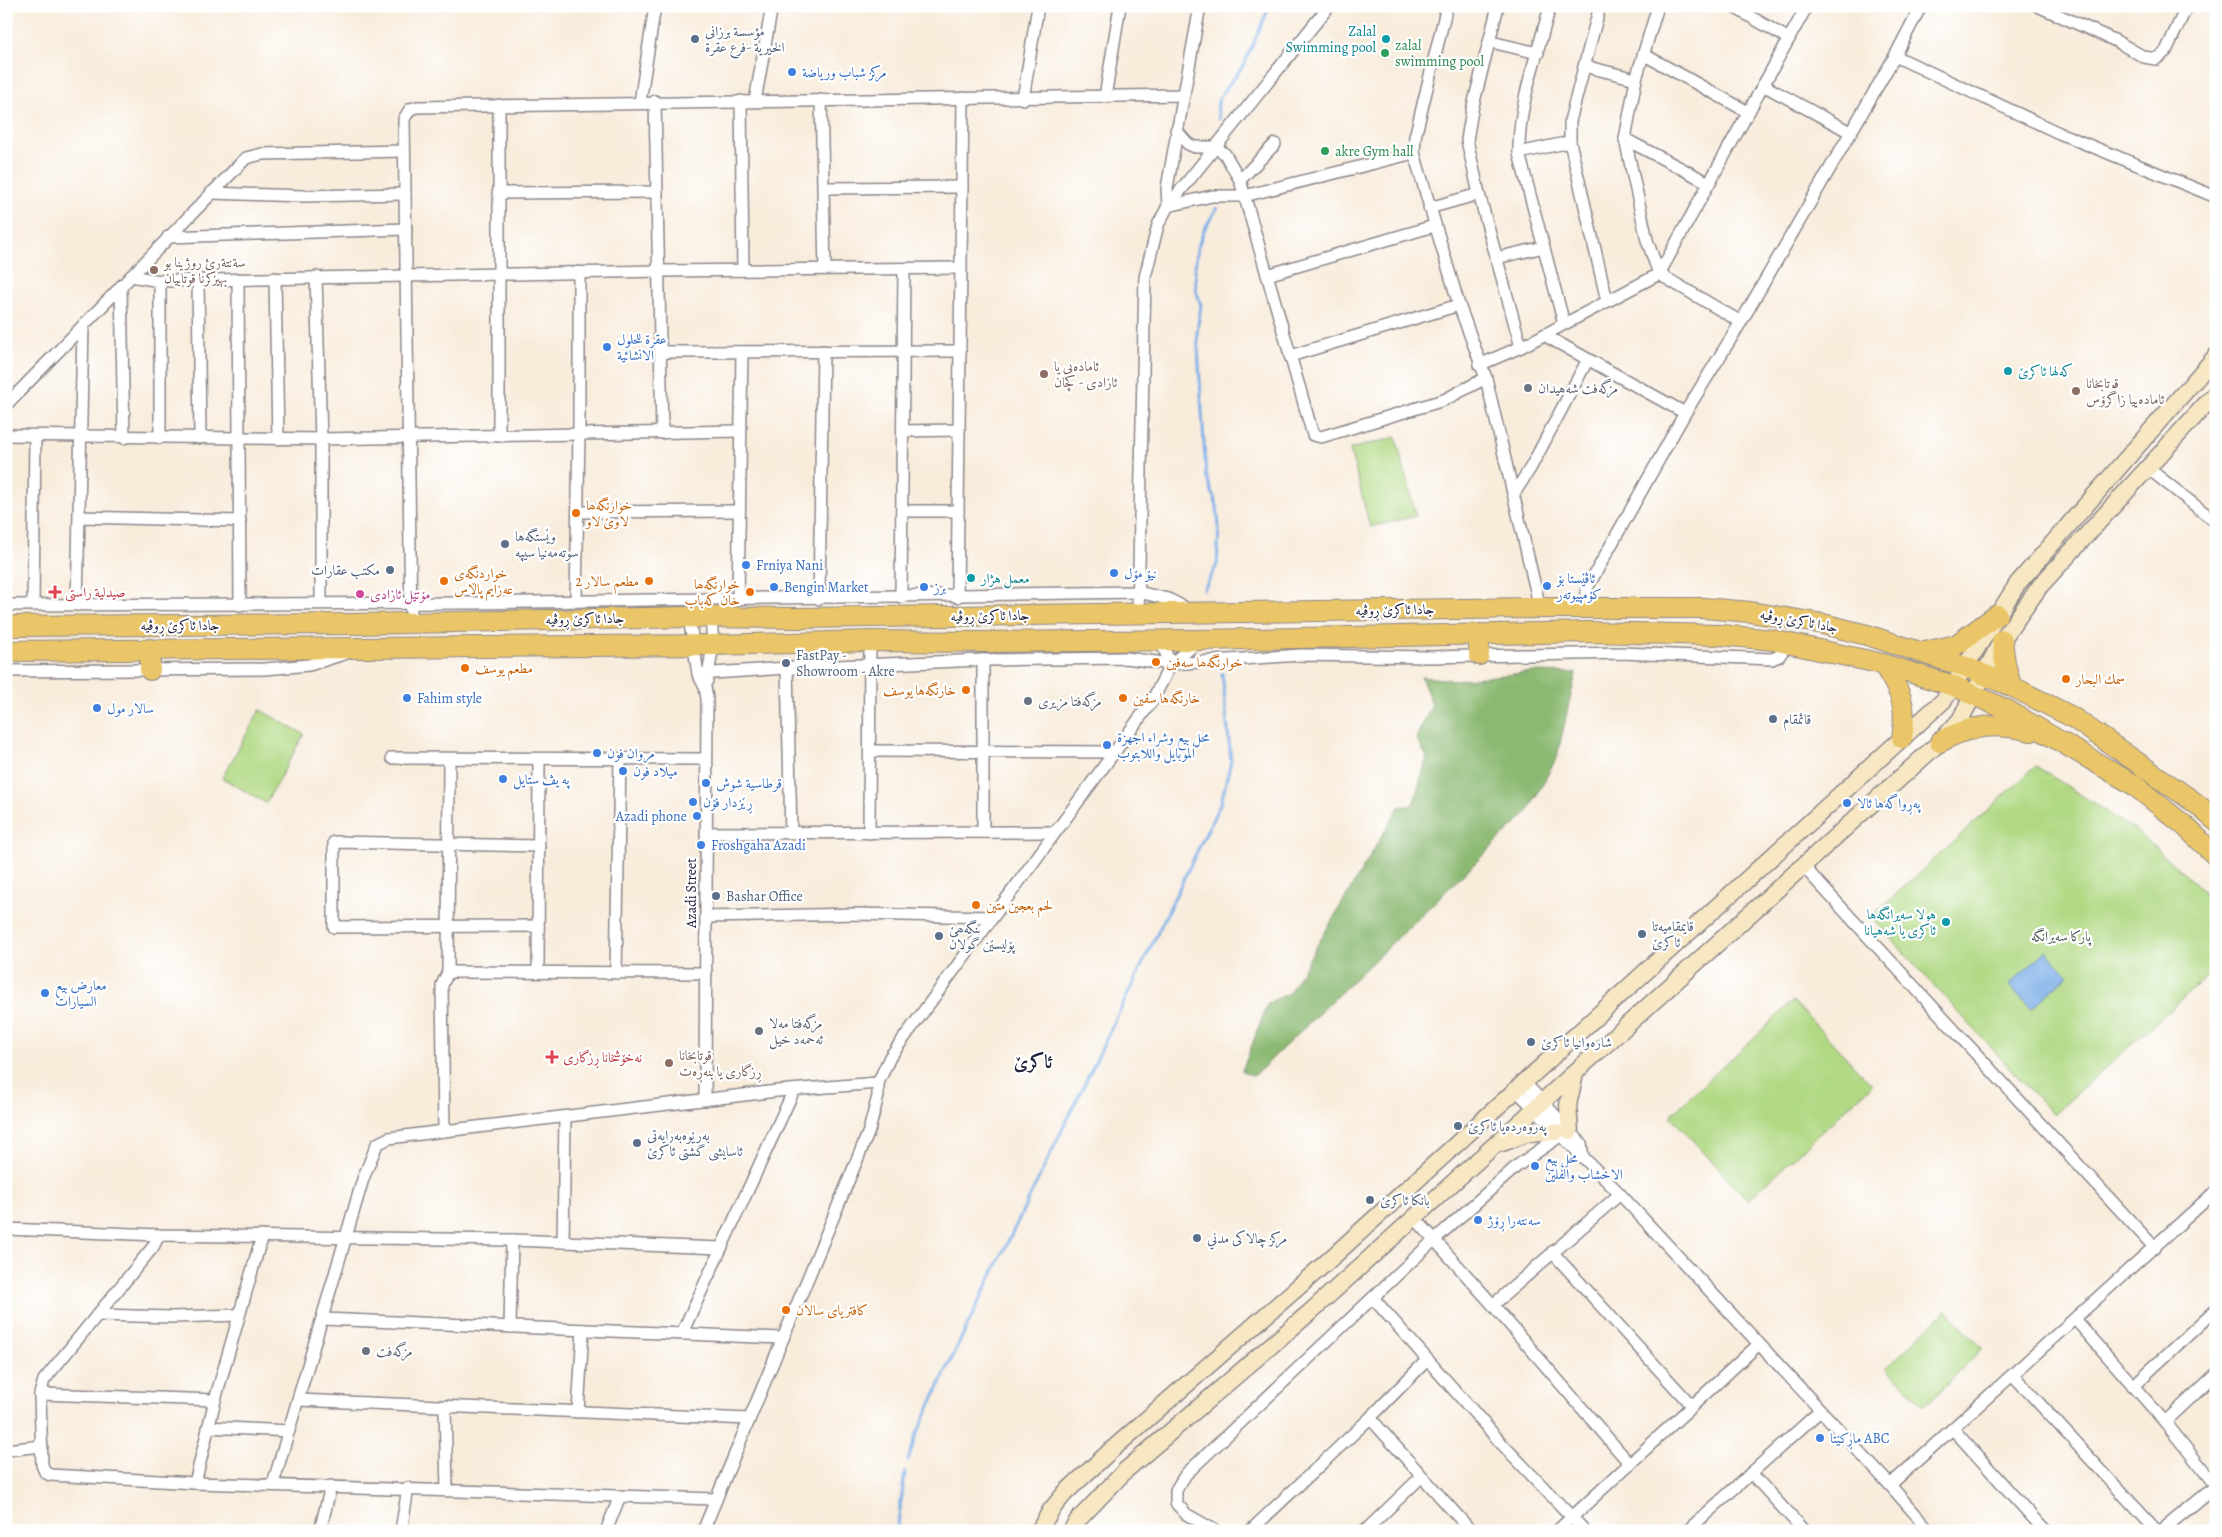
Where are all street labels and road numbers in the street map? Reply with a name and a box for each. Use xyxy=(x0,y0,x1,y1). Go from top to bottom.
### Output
street label: جادا ئاکرێ ڕوڤیە xyxy=(1355,600,1435,622)
street label: جادا ئاکرێ ڕوڤیە xyxy=(1758,605,1840,639)
street label: جادا ئاکرێ ڕوڤیە xyxy=(950,606,1030,628)
street label: جادا ئاکرێ ڕوڤیە xyxy=(545,609,625,631)
street label: جادا ئاکرێ ڕوڤیە xyxy=(141,616,219,637)
street label: Azadi Street xyxy=(682,858,701,929)

